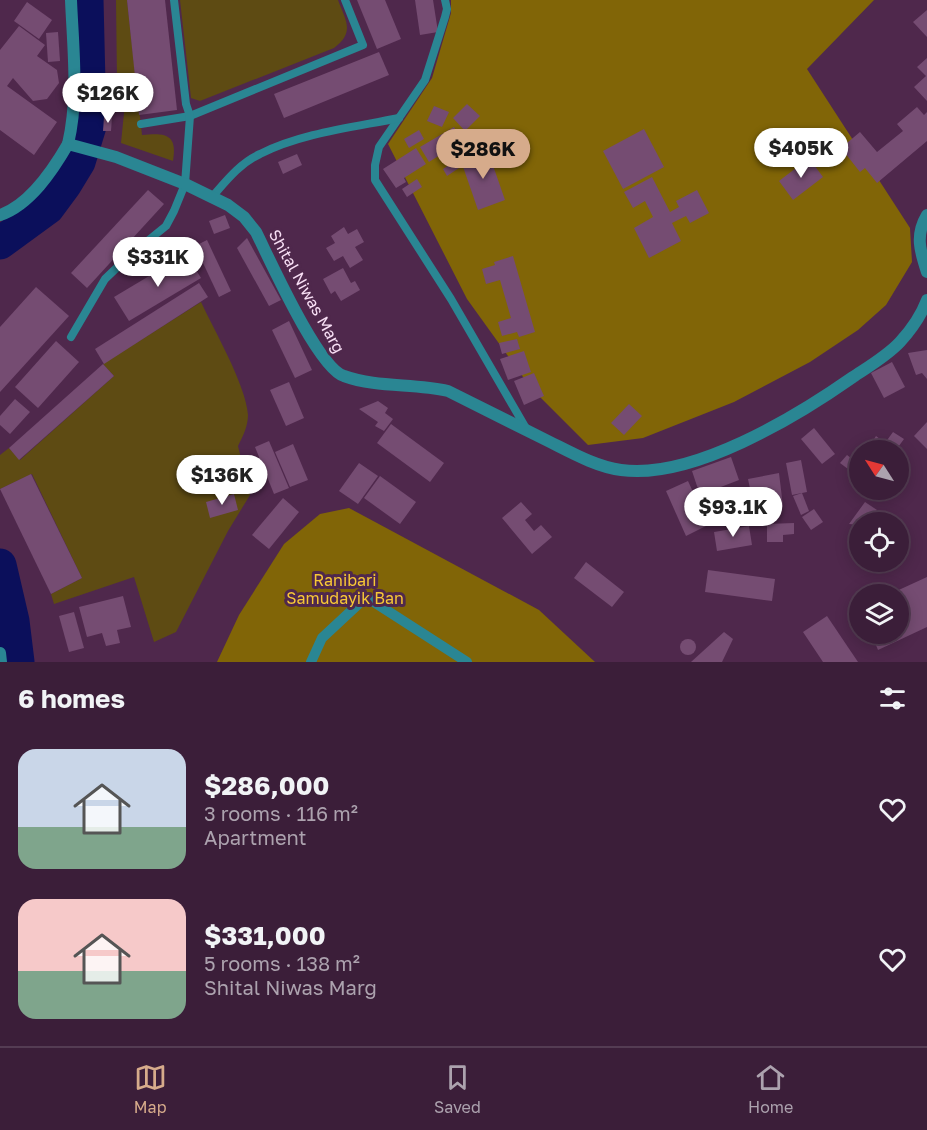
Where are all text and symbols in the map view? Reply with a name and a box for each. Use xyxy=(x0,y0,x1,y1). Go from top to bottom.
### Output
pin: $126K xyxy=(66,73,150,124)
text: $126K xyxy=(76,80,140,104)
pin: $405K xyxy=(759,128,843,179)
pin: $286K xyxy=(441,129,525,180)
text: $405K xyxy=(768,135,834,159)
text: $286K xyxy=(450,136,516,160)
street label: Shital Niwas Marg xyxy=(265,226,349,356)
pin: $331K xyxy=(116,237,200,288)
text: $331K xyxy=(127,244,189,268)
north arrow xyxy=(849,440,909,500)
map controls xyxy=(849,440,909,644)
pin: $136K xyxy=(180,455,264,506)
text: $136K xyxy=(190,462,254,486)
pin: $93.1K xyxy=(684,487,782,538)
text: $93.1K xyxy=(698,494,768,518)
button: locate xyxy=(849,512,909,572)
park label: Ranibari Samudayik Ban xyxy=(286,570,404,608)
button: layers xyxy=(849,584,909,644)
icon: filters xyxy=(876,682,909,715)
text: 6 homes xyxy=(18,683,125,714)
text: $286,000 xyxy=(204,770,329,801)
icon: home xyxy=(66,773,138,845)
icon: heart xyxy=(876,793,909,826)
text: 3 rooms · 116 m² xyxy=(204,801,358,825)
text: Apartment xyxy=(204,825,307,849)
text: $331,000 xyxy=(204,920,326,951)
icon: home xyxy=(66,923,138,995)
icon: heart xyxy=(876,943,909,976)
text: 5 rooms · 138 m² xyxy=(204,951,360,975)
text: Shital Niwas Marg xyxy=(204,975,377,999)
tab: Map xyxy=(134,1061,167,1117)
tab: Saved xyxy=(434,1061,481,1117)
tab: Home xyxy=(748,1061,793,1117)

